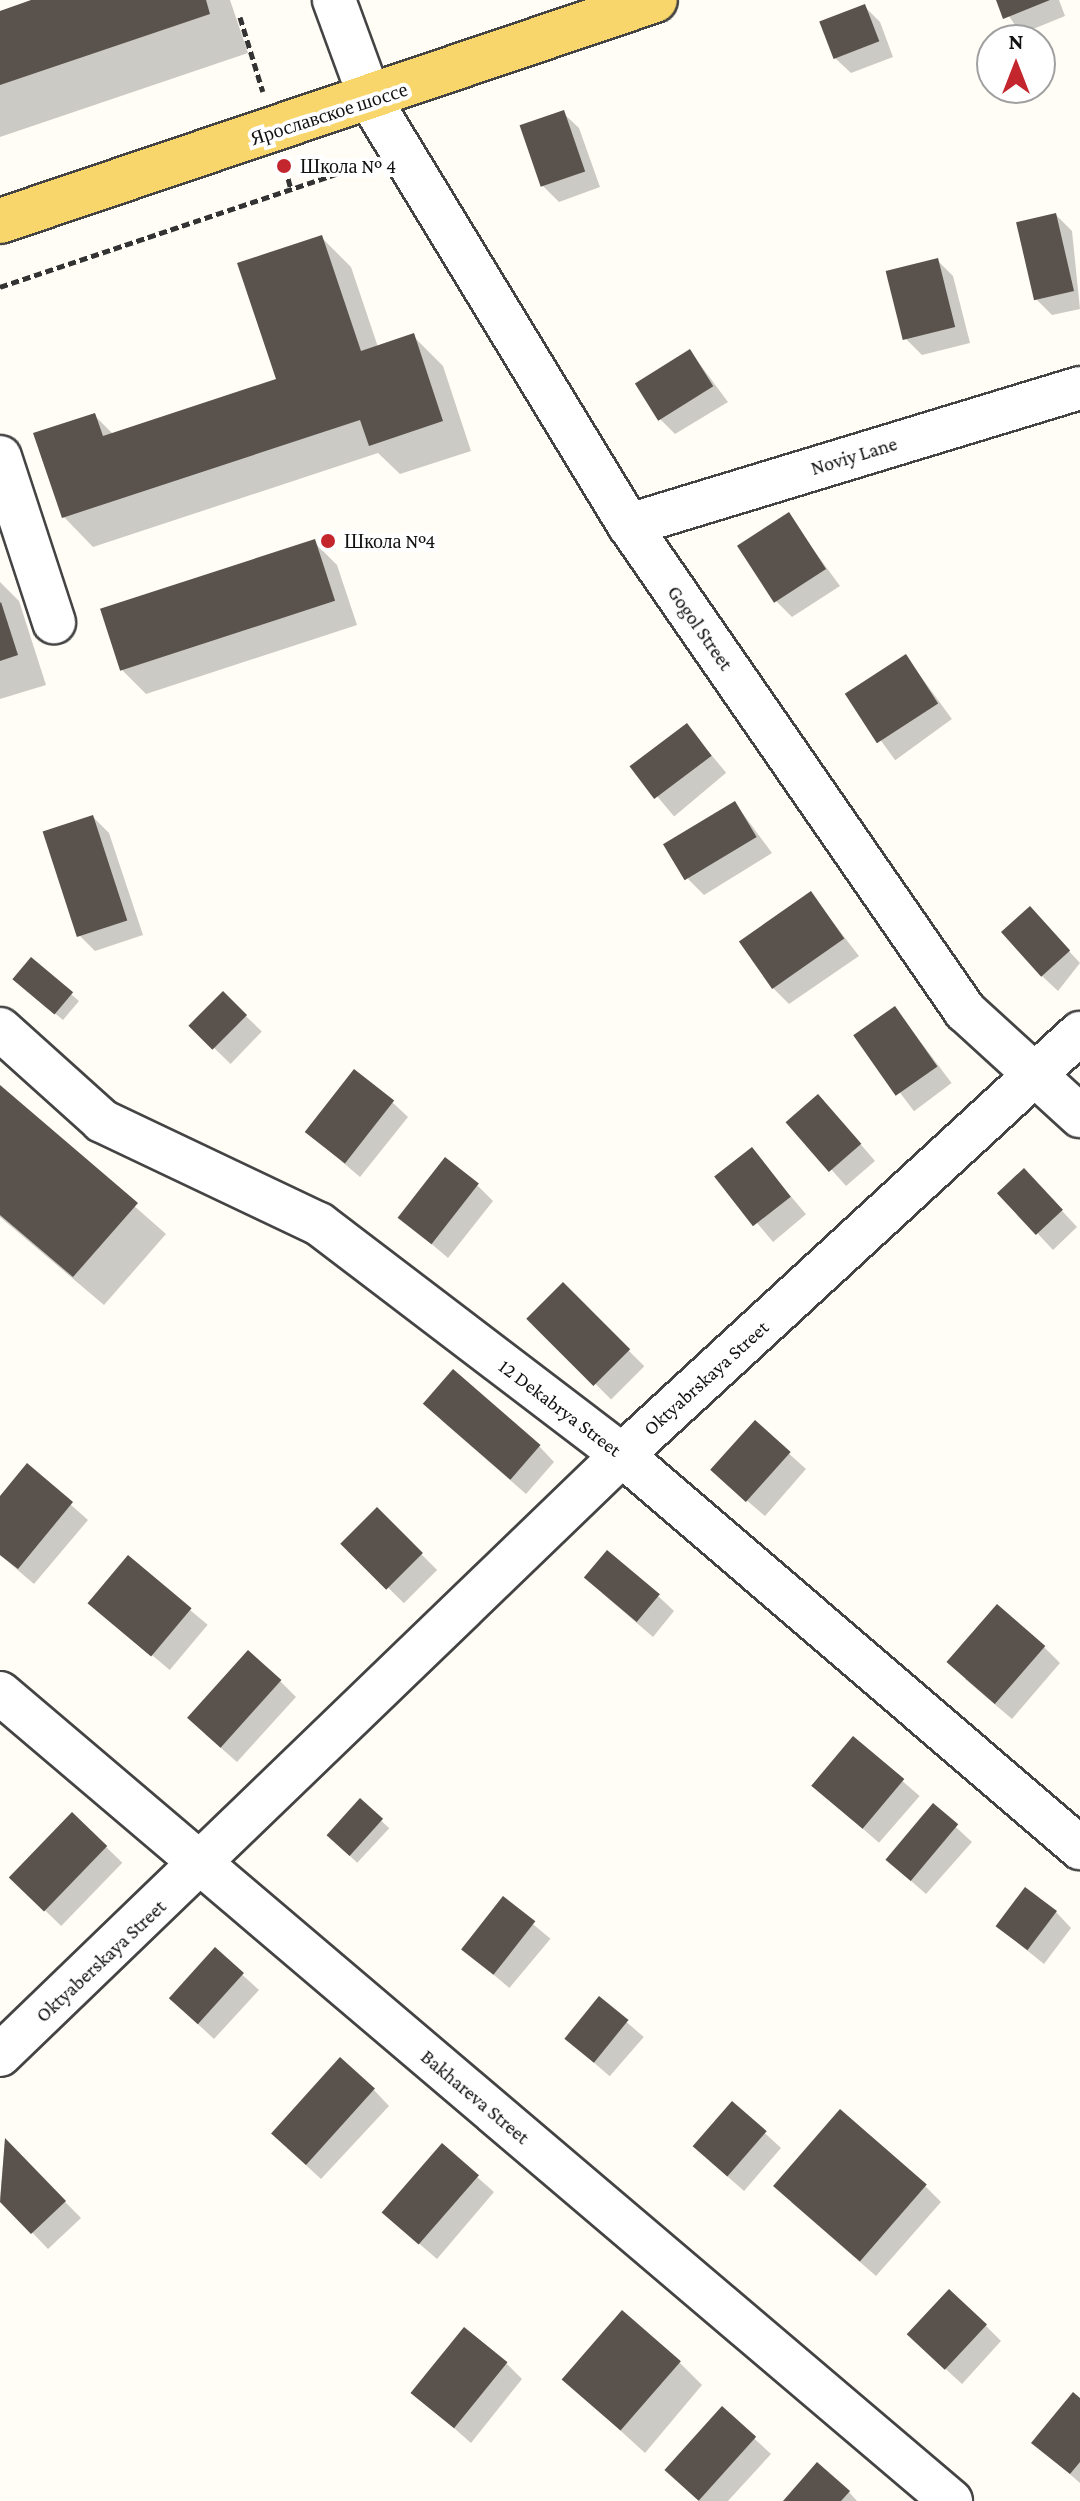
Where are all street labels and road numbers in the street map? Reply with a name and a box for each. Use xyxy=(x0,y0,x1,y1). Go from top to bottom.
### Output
street label: Ярославское шоссе xyxy=(247,77,411,151)
street label: Noviy Lane xyxy=(808,431,900,481)
street label: Gogol Street xyxy=(662,581,738,675)
street label: Oktyabrskaya Street xyxy=(638,1315,774,1441)
street label: 12 Dekabrya Street xyxy=(494,1354,626,1462)
street label: Oktyaberskaya Street xyxy=(31,1895,171,2027)
street label: Bakhareva Street xyxy=(416,2045,534,2149)

